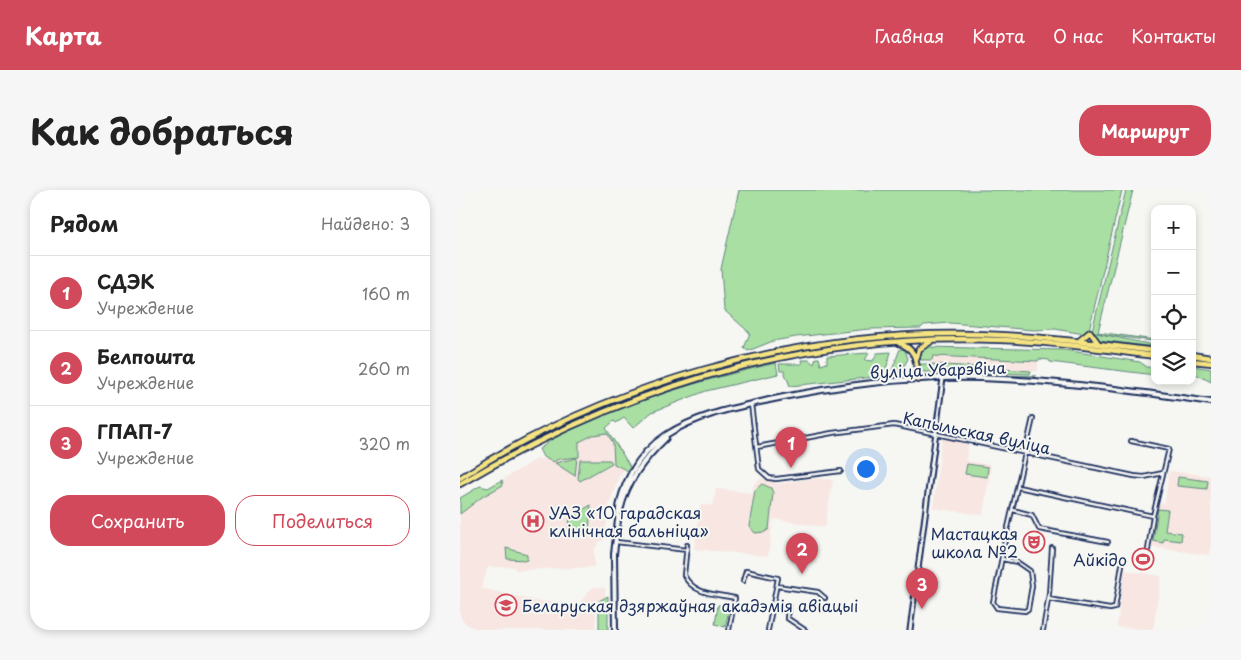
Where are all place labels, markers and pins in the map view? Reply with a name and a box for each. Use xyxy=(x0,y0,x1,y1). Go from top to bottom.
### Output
pin: 1 xyxy=(775,427,807,468)
place label: УАЗ «10 гарадская клінічная бальніца» xyxy=(549,500,709,542)
hospital icon: УАЗ «10 гарадская клінічная бальніца» xyxy=(521,509,545,533)
place label: Мастацкая школа №2 xyxy=(931,521,1018,563)
theatre icon: Мастацкая школа №2 xyxy=(1022,530,1046,554)
pin: 2 xyxy=(786,533,818,574)
place label: Айкідо xyxy=(1073,547,1127,571)
sports icon: Айкідо xyxy=(1131,547,1155,571)
pin: 3 xyxy=(906,568,938,609)
school or university icon: Беларуская дзяржаўная акадэмія авіацыі xyxy=(494,593,518,617)
place label: Беларуская дзяржаўная акадэмія авіацыі xyxy=(522,593,859,617)

